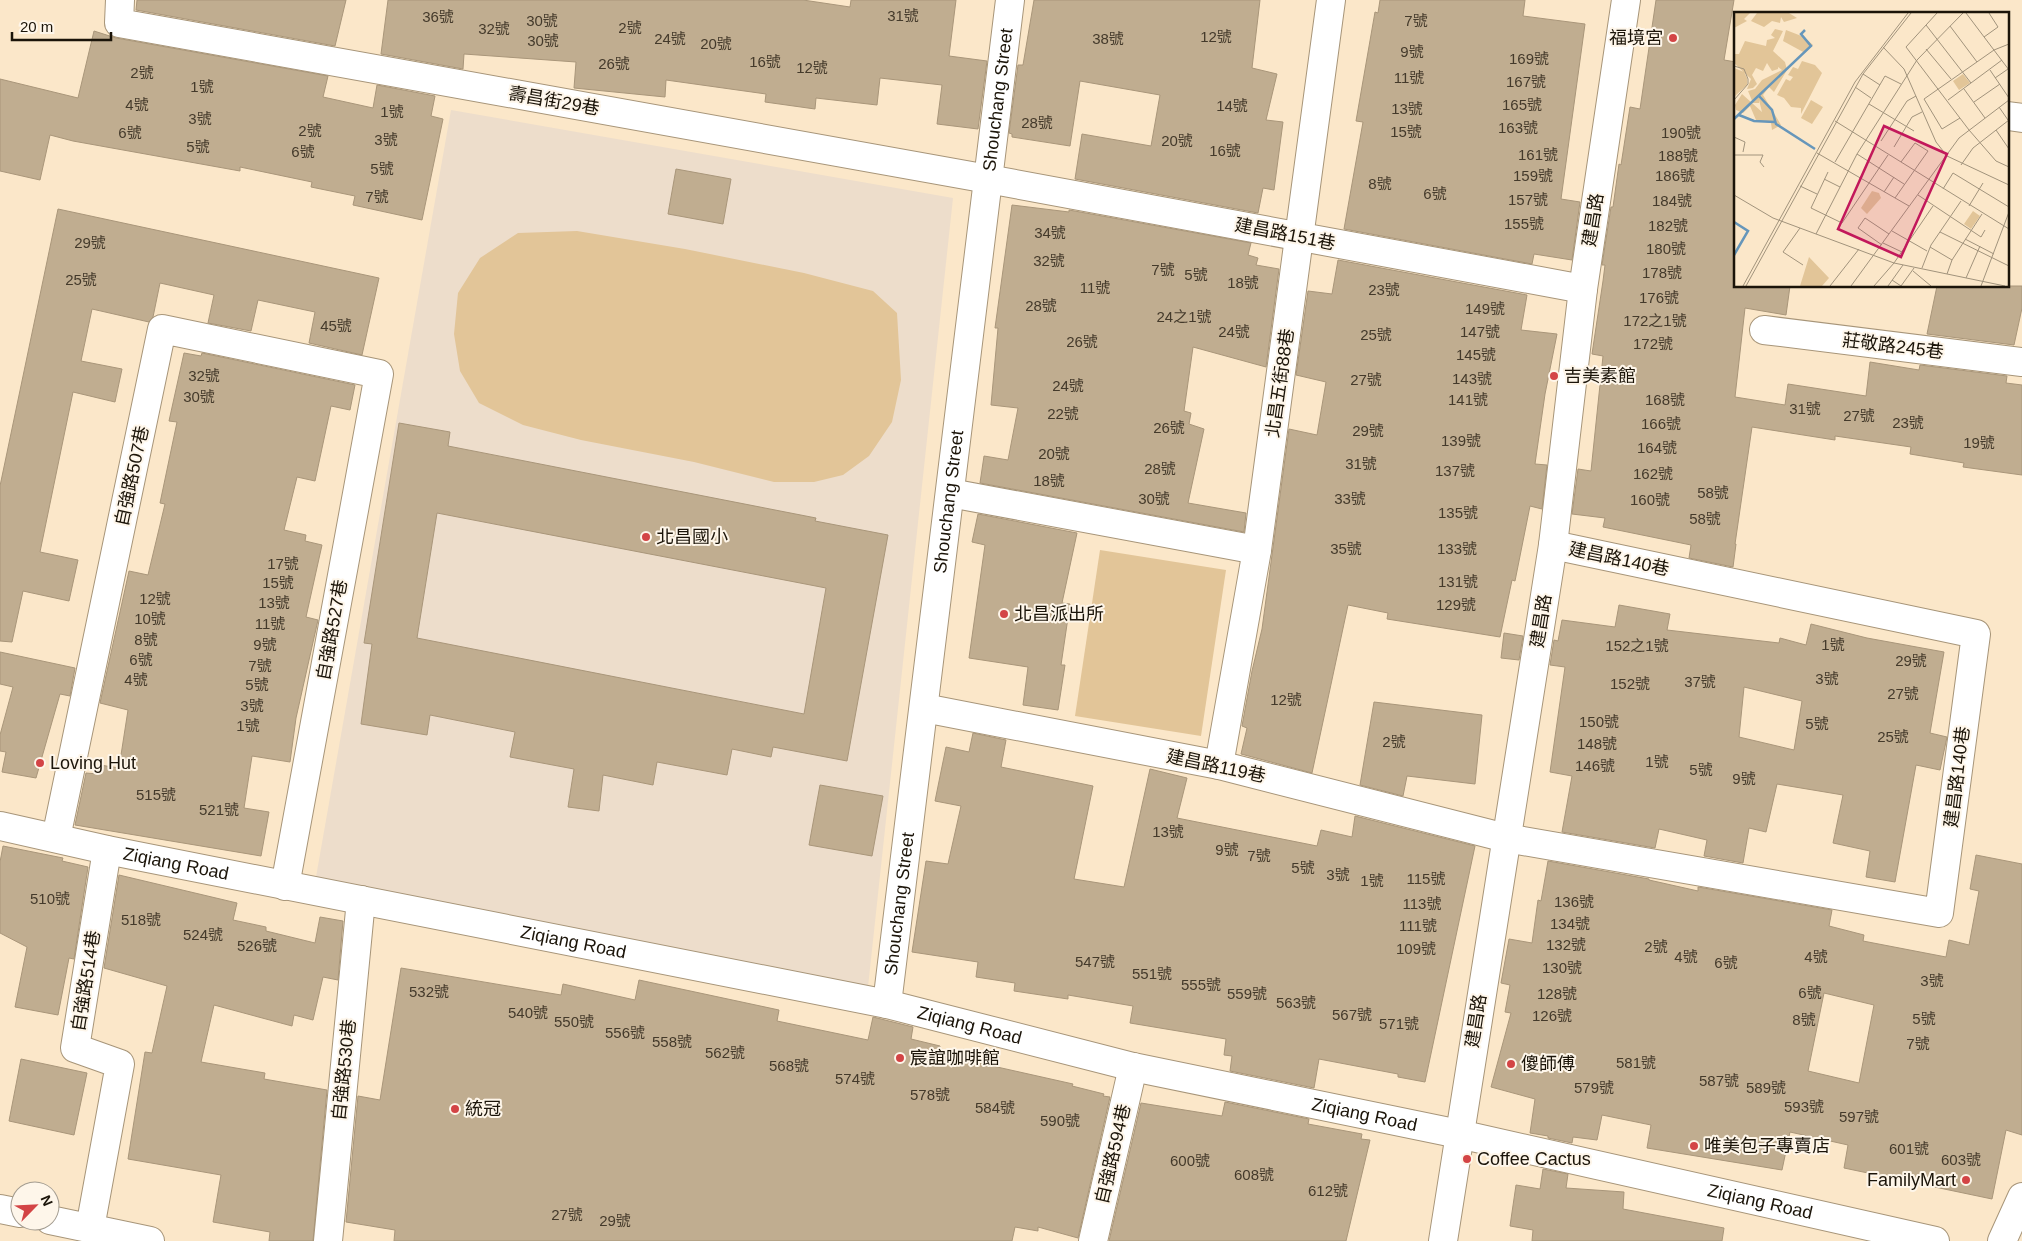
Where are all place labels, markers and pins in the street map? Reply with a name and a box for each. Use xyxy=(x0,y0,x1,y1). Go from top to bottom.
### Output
place label: 福境宮 xyxy=(1609,28,1663,48)
marker: 福境宮 xyxy=(1667,32,1679,44)
place label: 吉美素館 xyxy=(1564,366,1636,386)
marker: 吉美素館 xyxy=(1548,370,1560,382)
place label: 北昌國小 xyxy=(656,527,728,547)
marker: 北昌國小 xyxy=(640,531,652,543)
place label: 北昌派出所 xyxy=(1014,604,1104,624)
marker: 北昌派出所 xyxy=(998,608,1010,620)
place label: Loving Hut xyxy=(50,753,136,773)
marker: Loving Hut xyxy=(34,757,46,769)
place label: 宸誼咖啡館 xyxy=(910,1048,1000,1068)
marker: 宸誼咖啡館 xyxy=(894,1052,906,1064)
place label: 傻師傅 xyxy=(1521,1054,1575,1074)
marker: 傻師傅 xyxy=(1505,1058,1517,1070)
place label: 統冠 xyxy=(465,1099,501,1119)
marker: 統冠 xyxy=(449,1103,461,1115)
place label: 唯美包子專賣店 xyxy=(1704,1136,1830,1156)
marker: 唯美包子專賣店 xyxy=(1688,1140,1700,1152)
place label: Coffee Cactus xyxy=(1477,1149,1591,1169)
marker: Coffee Cactus xyxy=(1461,1153,1473,1165)
place label: FamilyMart xyxy=(1867,1170,1956,1190)
marker: FamilyMart xyxy=(1960,1174,1972,1186)

